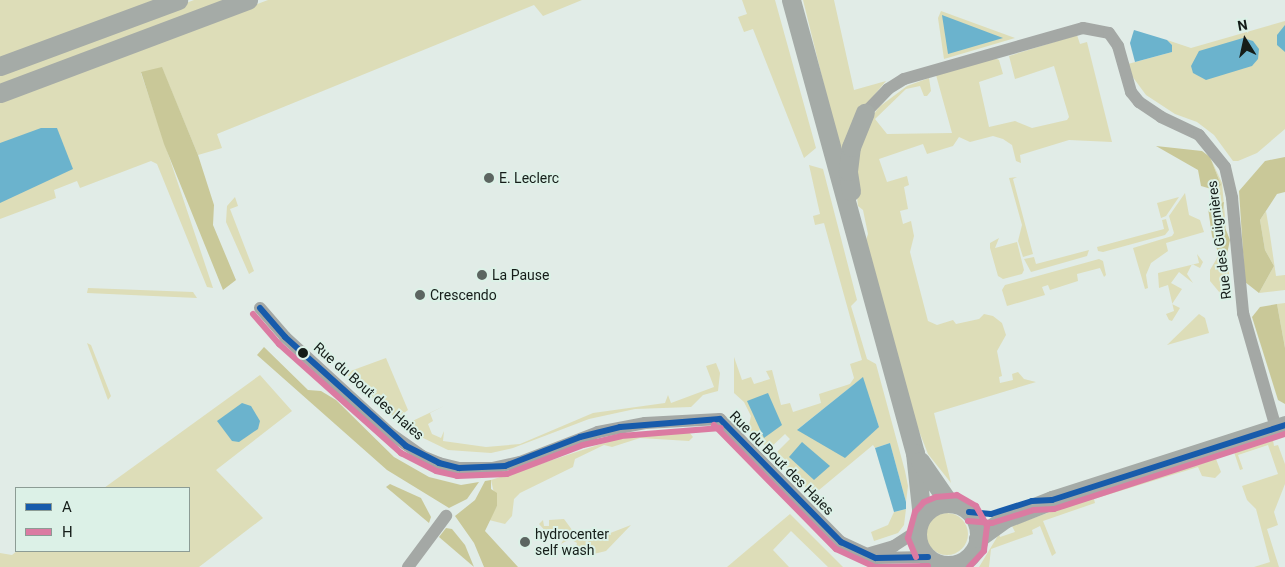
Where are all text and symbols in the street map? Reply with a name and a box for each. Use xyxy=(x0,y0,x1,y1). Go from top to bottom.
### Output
north arrow xyxy=(1220,15,1270,65)
text: N xyxy=(1236,16,1249,34)
place label: E. Leclerc xyxy=(499,170,559,186)
marker: E. Leclerc xyxy=(483,172,495,184)
street label: Rue des Guignières xyxy=(1203,180,1235,300)
place label: La Pause xyxy=(492,267,549,283)
marker: La Pause xyxy=(476,269,488,281)
place label: Crescendo xyxy=(430,287,497,303)
marker: Crescendo xyxy=(414,289,426,301)
street label: Rue du Bout des Haies xyxy=(310,339,428,443)
unlabelled marker xyxy=(298,348,308,358)
street label: Rue du Bout des Haies xyxy=(726,407,838,519)
legend xyxy=(15,487,190,552)
text: A xyxy=(62,498,72,516)
text: H xyxy=(62,523,73,541)
place label: hydrocenter self wash xyxy=(535,526,609,558)
marker: hydrocenter self wash xyxy=(519,536,531,548)

